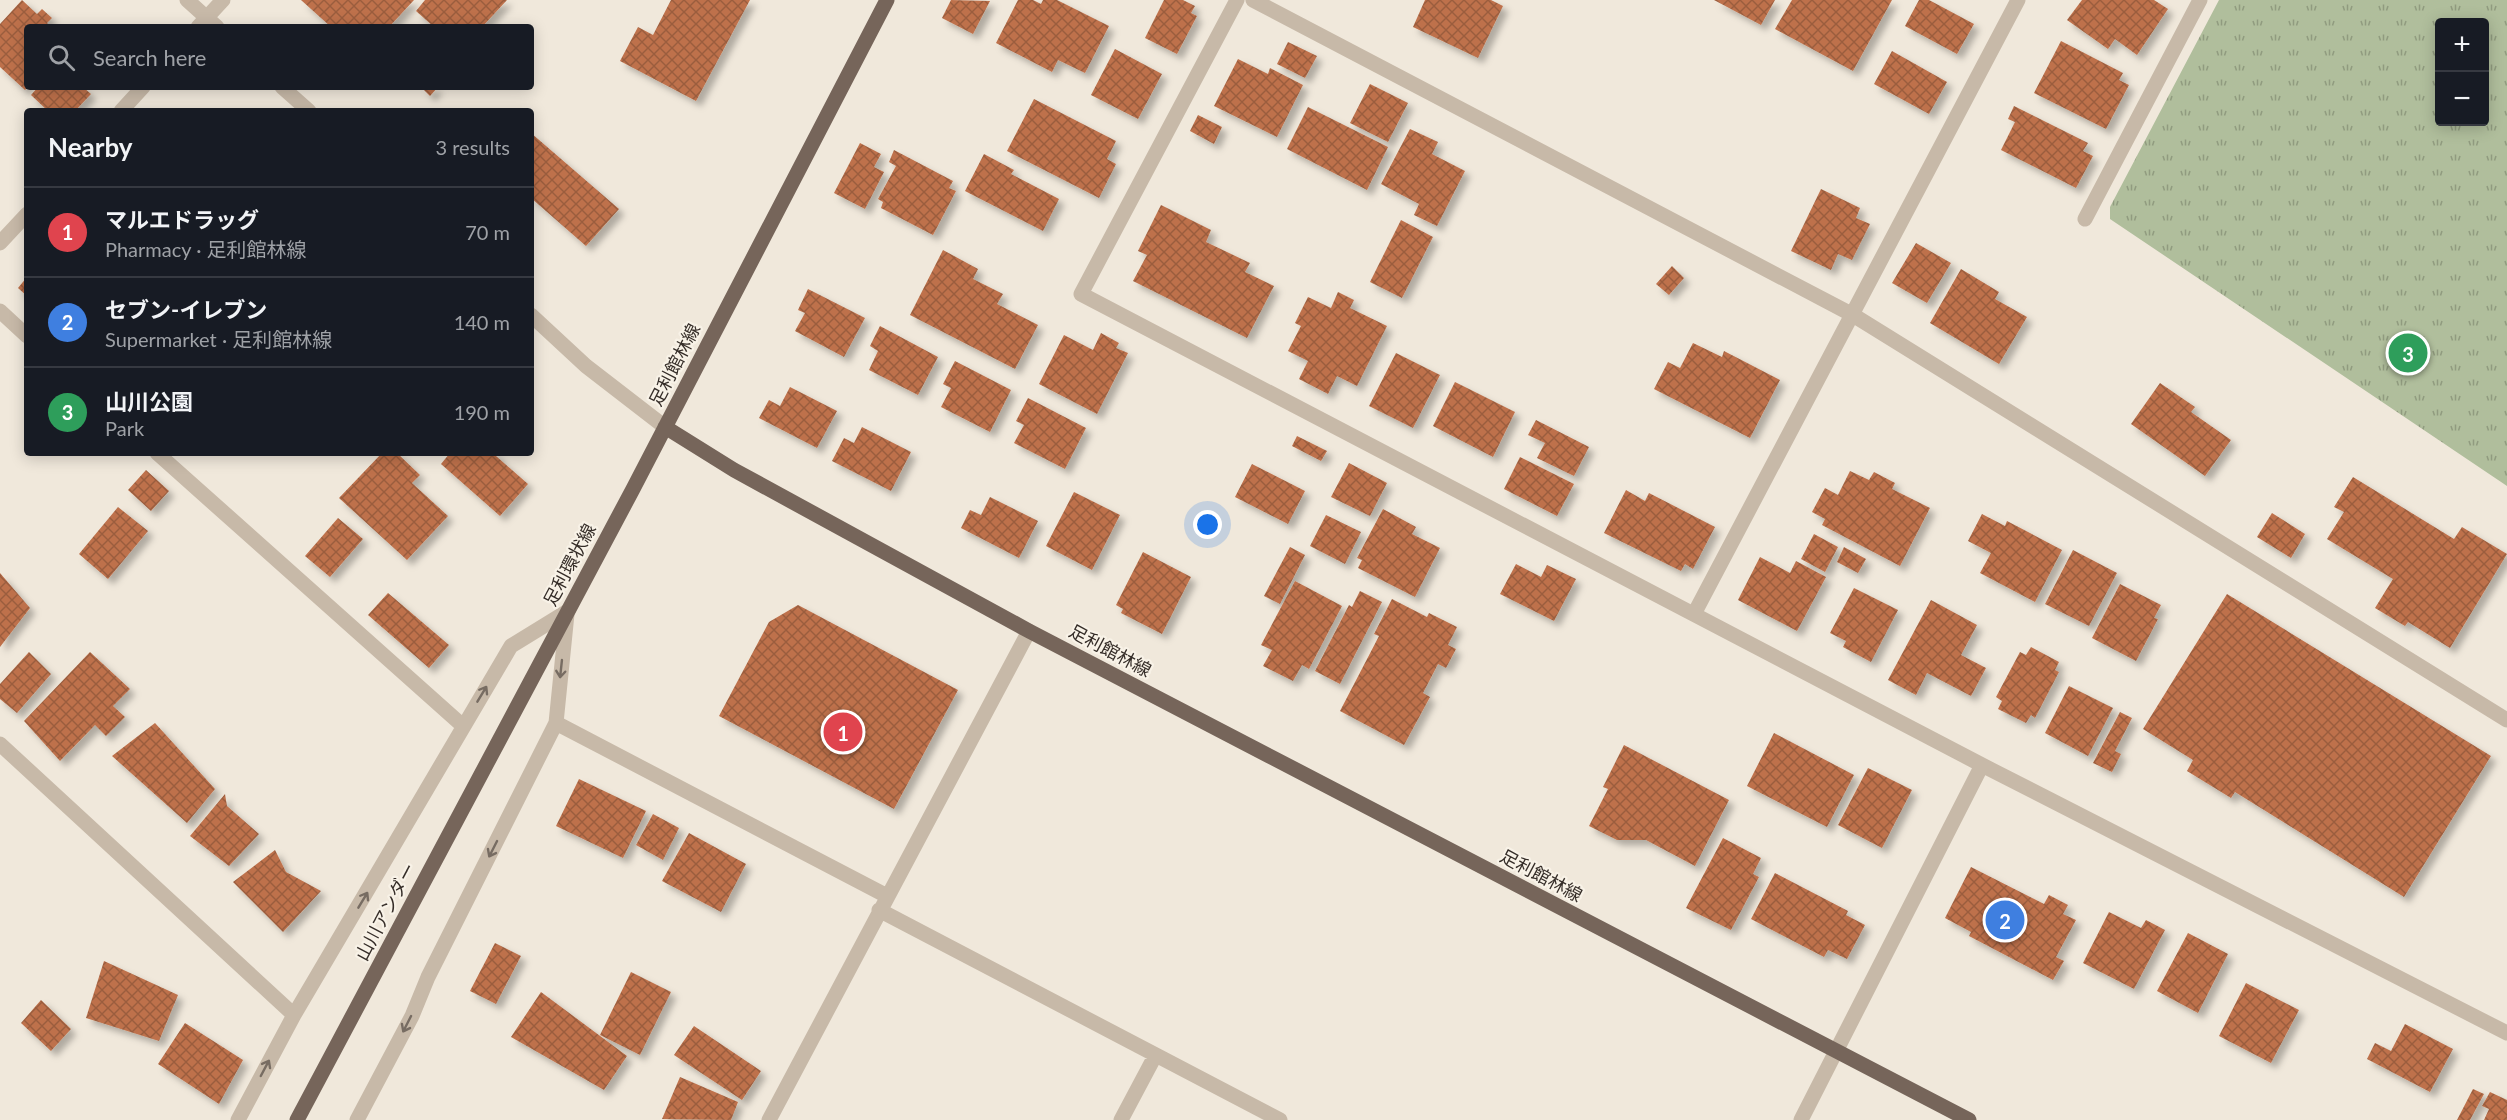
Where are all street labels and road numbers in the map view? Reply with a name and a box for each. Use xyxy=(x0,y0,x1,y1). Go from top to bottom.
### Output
street label: 足利館林線 xyxy=(644,319,704,410)
street label: 足利環状線 xyxy=(538,520,600,609)
street label: 足利館林線 xyxy=(1066,619,1155,681)
street label: 足利館林線 xyxy=(1497,844,1586,906)
street label: 山川アンダー xyxy=(350,859,420,964)

